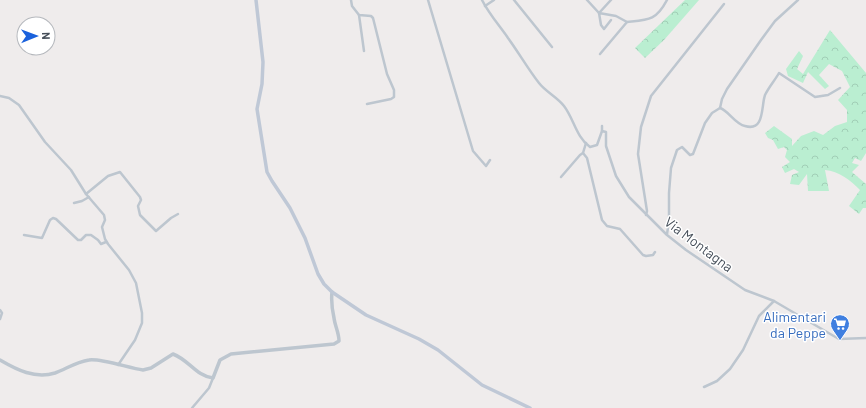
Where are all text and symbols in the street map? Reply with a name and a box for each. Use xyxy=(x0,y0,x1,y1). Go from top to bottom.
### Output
north arrow xyxy=(16,16,56,56)
text: N xyxy=(40,32,53,40)
street label: Via Montagna xyxy=(661,213,737,275)
place label: Alimentari da Peppe xyxy=(763,308,826,341)
supermarket icon: Alimentari da Peppe xyxy=(829,313,851,341)

